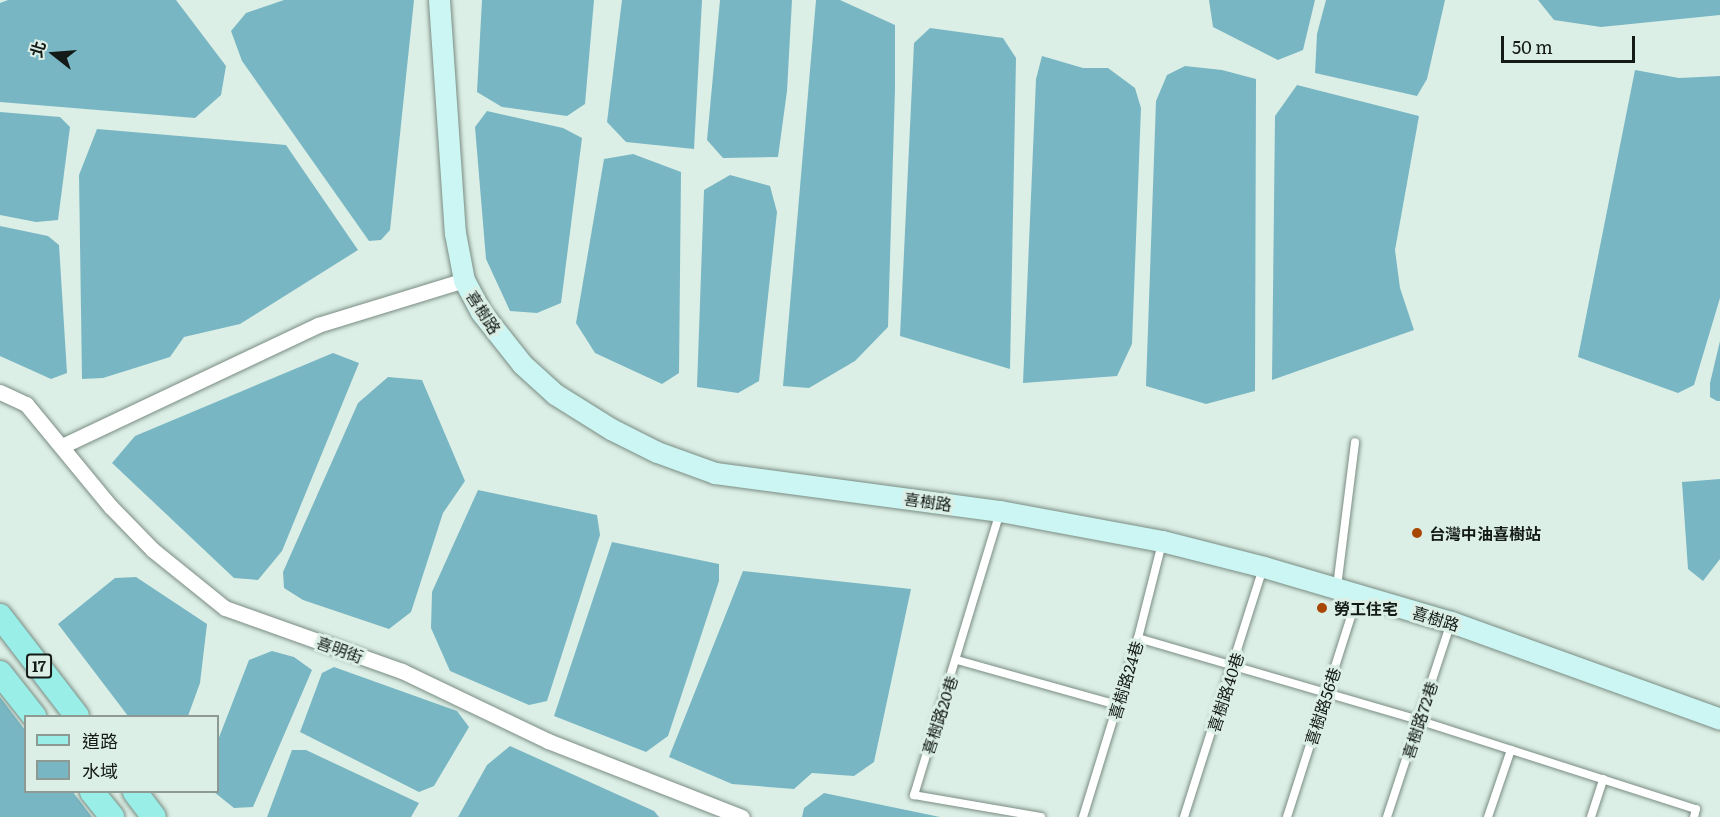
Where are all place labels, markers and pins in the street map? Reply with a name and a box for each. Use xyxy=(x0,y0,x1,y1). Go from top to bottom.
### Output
place label: 台灣中油喜樹站 xyxy=(1429,523,1541,543)
marker: 台灣中油喜樹站 xyxy=(1410,526,1424,540)
place label: 勞工住宅 xyxy=(1334,598,1398,618)
marker: 勞工住宅 xyxy=(1315,601,1329,615)

